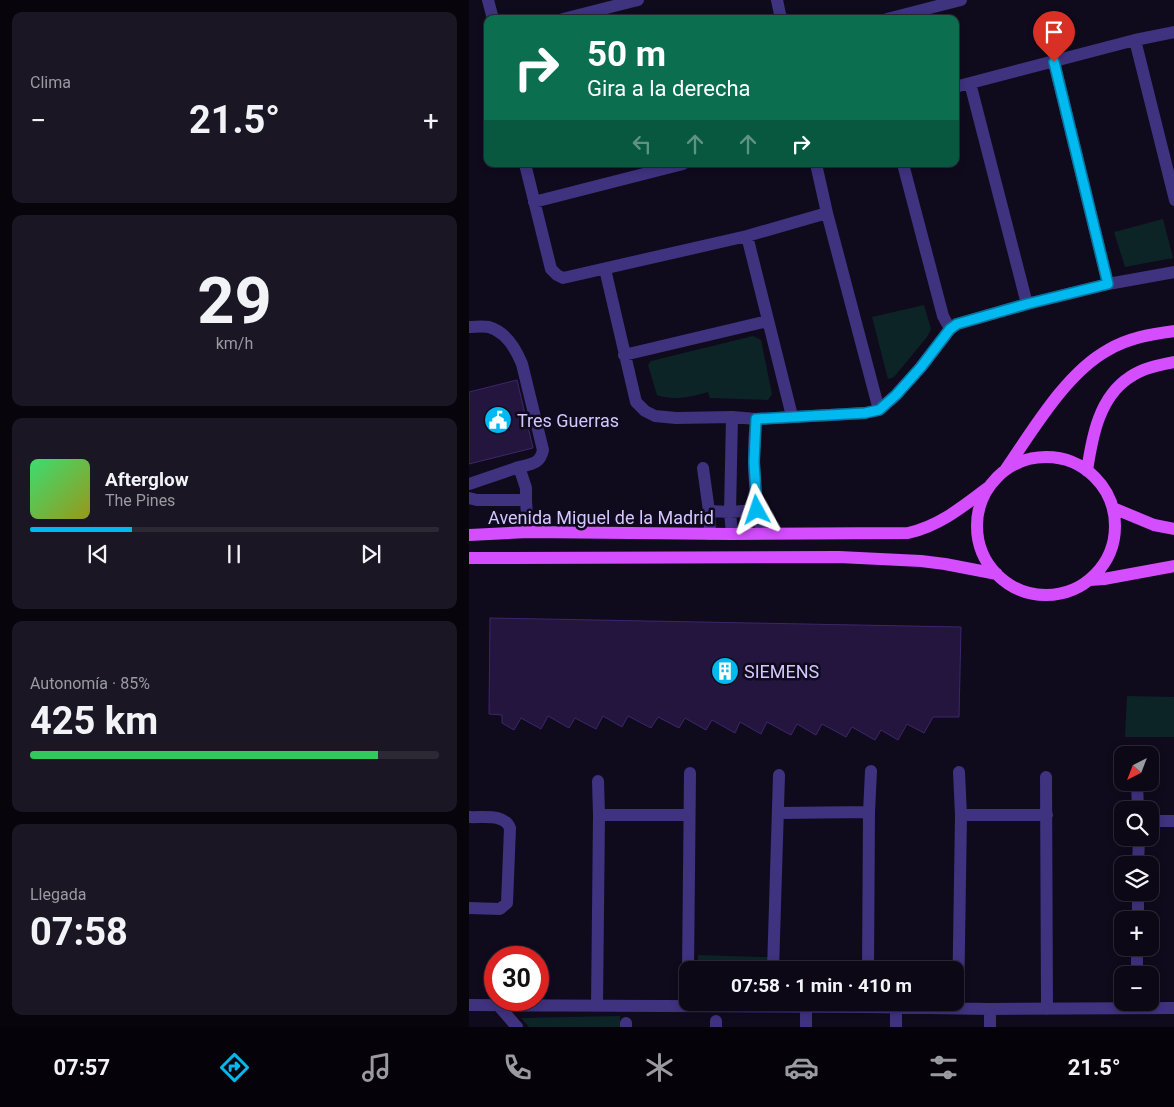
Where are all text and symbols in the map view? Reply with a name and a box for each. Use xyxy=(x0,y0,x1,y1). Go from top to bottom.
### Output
pin xyxy=(1033,11,1075,62)
icon: arrive xyxy=(1040,18,1068,46)
text: 50 m xyxy=(587,34,666,75)
icon: right xyxy=(504,35,569,100)
text: Clima xyxy=(30,73,71,92)
text: Gira a la derecha xyxy=(587,76,751,101)
text: 21.5° xyxy=(189,98,280,142)
text: − xyxy=(30,104,46,137)
text: + xyxy=(423,104,439,137)
icon: left xyxy=(628,130,656,158)
icon: ahead xyxy=(681,130,709,158)
icon: ahead xyxy=(734,130,762,158)
icon: right xyxy=(787,130,815,158)
text: 29 xyxy=(197,263,272,339)
text: km/h xyxy=(216,334,253,353)
public building icon: Tres Guerras xyxy=(483,405,513,435)
place label: Tres Guerras xyxy=(517,410,619,431)
text: Afterglow xyxy=(105,468,189,491)
position arrow xyxy=(730,483,782,535)
text: The Pines xyxy=(105,491,175,510)
street label: Avenida Miguel de la Madrid xyxy=(488,507,714,528)
icon: previous xyxy=(84,540,112,568)
icon: pause xyxy=(220,540,248,568)
icon: next xyxy=(357,540,385,568)
building icon: SIEMENS xyxy=(710,656,740,686)
place label: SIEMENS xyxy=(744,661,820,682)
text: Autonomía · 85% xyxy=(30,674,150,693)
text: 425 km xyxy=(30,699,158,743)
north arrow xyxy=(1114,746,1159,791)
map controls xyxy=(1114,746,1159,1011)
button: search xyxy=(1114,801,1159,846)
button: layers xyxy=(1114,856,1159,901)
text: Llegada xyxy=(30,885,86,904)
text: 07:58 xyxy=(30,910,128,954)
button: + xyxy=(1114,911,1159,956)
speed limit sign: 30 xyxy=(484,946,549,1011)
button: − xyxy=(1114,966,1159,1011)
text: 07:58 · 1 min · 410 m xyxy=(731,974,912,997)
icon: directions xyxy=(217,1050,252,1085)
icon: music xyxy=(359,1050,394,1085)
icon: phone xyxy=(500,1050,535,1085)
icon: climate xyxy=(642,1050,677,1085)
icon: car xyxy=(784,1050,819,1085)
icon: filters xyxy=(926,1050,961,1085)
text: 07:57 xyxy=(53,1055,110,1080)
text: 21.5° xyxy=(1068,1055,1120,1080)

